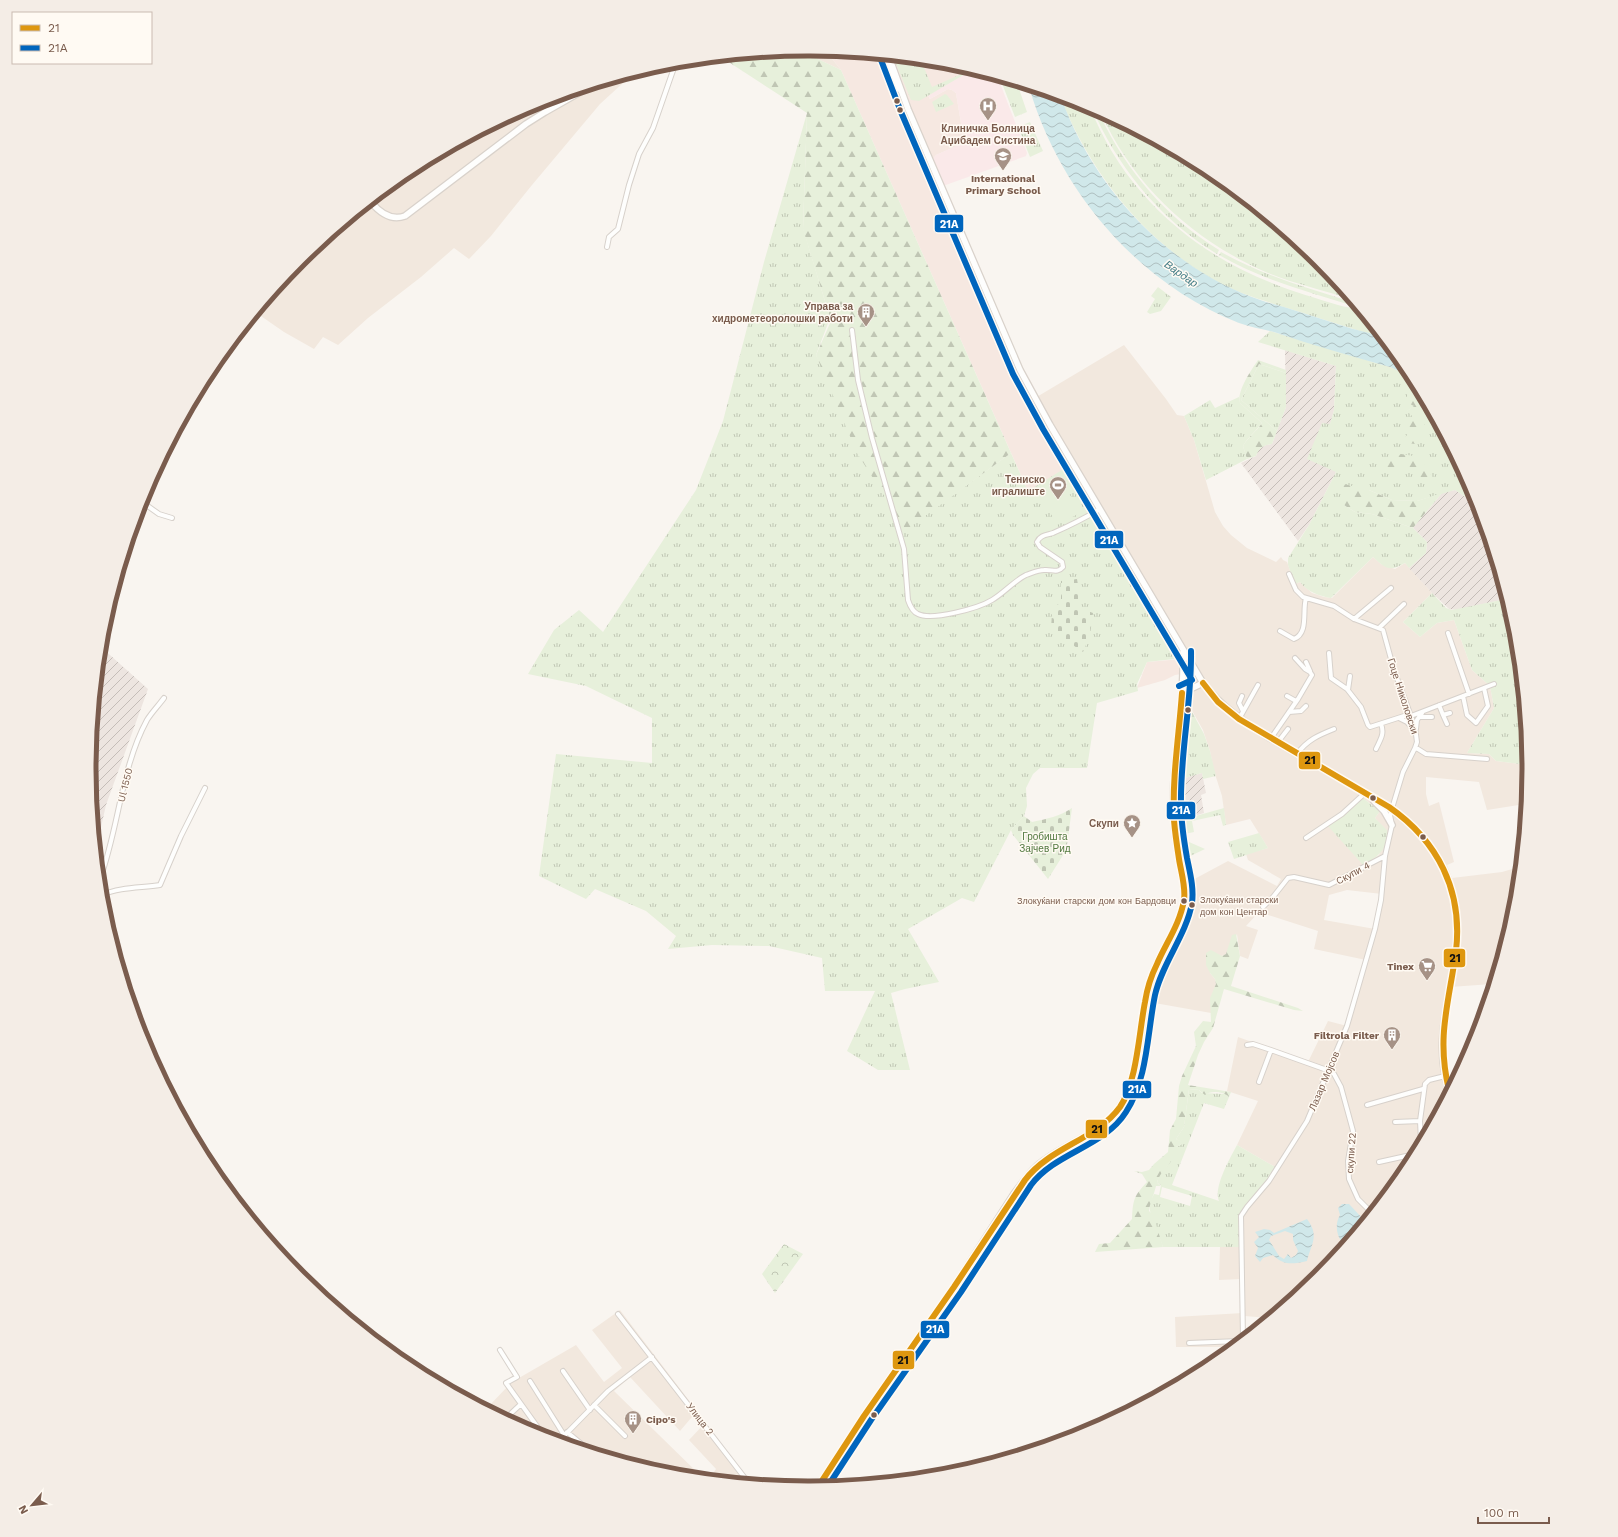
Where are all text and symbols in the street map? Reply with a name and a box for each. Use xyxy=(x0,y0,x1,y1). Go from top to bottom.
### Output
legend xyxy=(12,12,152,64)
text: 21 xyxy=(48,21,60,35)
text: 21A xyxy=(48,41,68,55)
unlabelled marker xyxy=(892,96,902,106)
hospital icon: Клиничка Болница Аџибадем Систина xyxy=(978,96,998,121)
unlabelled marker xyxy=(895,105,905,115)
place label: Клиничка Болница Аџибадем Систина xyxy=(941,123,1036,146)
school or university icon: International Primary School xyxy=(993,146,1013,171)
place label: International Primary School xyxy=(965,173,1041,196)
line badge: 21A xyxy=(934,214,964,233)
text: 21A xyxy=(940,218,959,231)
water label: Вардар xyxy=(1162,258,1200,290)
place label: Управа за хидрометеоролошки работи xyxy=(712,301,853,324)
building icon: Управа за хидрометеоролошки работи xyxy=(856,302,876,327)
place label: Тениско игралиште xyxy=(992,474,1045,497)
sports icon: Тениско игралиште xyxy=(1048,475,1068,500)
line badge: 21A xyxy=(1094,530,1124,549)
text: 21A xyxy=(1100,534,1119,547)
street label: Гоце Николовски xyxy=(1386,657,1420,735)
unlabelled marker xyxy=(1183,705,1193,715)
line badge: 21 xyxy=(1298,751,1321,770)
text: 21 xyxy=(1304,754,1316,767)
street label: Ul 1550 xyxy=(115,767,135,803)
unlabelled marker xyxy=(1368,793,1378,803)
line badge: 21A xyxy=(1166,801,1196,820)
text: 21A xyxy=(1172,804,1191,817)
place icon: Скупи xyxy=(1122,813,1142,838)
place label: Скупи xyxy=(1089,818,1119,829)
park label: Гробишта Зајчев Рид xyxy=(1019,831,1071,854)
unlabelled marker xyxy=(1418,832,1428,842)
street label: Cкупи 4 xyxy=(1334,859,1372,887)
place label: Злокуќани старски дом кон Центар xyxy=(1200,895,1278,917)
place label: Злокуќани старски дом кон Бардовци xyxy=(1017,896,1176,906)
marker: Злокуќани старски дом кон Бардовци xyxy=(1179,896,1189,906)
marker: Злокуќани старски дом кон Центар xyxy=(1187,900,1197,910)
line badge: 21 xyxy=(1443,948,1466,968)
text: 21 xyxy=(1449,952,1461,965)
supermarket icon: Tinex xyxy=(1417,956,1437,981)
place label: Tinex xyxy=(1387,961,1414,972)
building icon: Filtrola Filter xyxy=(1382,1025,1402,1050)
place label: Filtrola Filter xyxy=(1314,1030,1380,1041)
street label: Лазар Мојсов xyxy=(1307,1050,1341,1112)
line badge: 21A xyxy=(1122,1080,1152,1099)
text: 21A xyxy=(1128,1083,1147,1096)
line badge: 21 xyxy=(1085,1119,1108,1139)
text: 21 xyxy=(1091,1123,1103,1136)
street label: скупи 22 xyxy=(1344,1132,1358,1174)
line badge: 21A xyxy=(920,1320,950,1339)
text: 21A xyxy=(926,1323,945,1336)
line badge: 21 xyxy=(892,1350,915,1370)
text: 21 xyxy=(897,1354,909,1367)
street label: Улица 2 xyxy=(684,1401,716,1437)
building icon: Cipo's xyxy=(623,1409,643,1434)
unlabelled marker xyxy=(869,1410,879,1420)
place label: Cipo's xyxy=(646,1414,676,1425)
north arrow xyxy=(12,1485,52,1525)
scale bar xyxy=(1478,1499,1549,1525)
text: N xyxy=(16,1503,31,1516)
text: 100 m xyxy=(1484,1506,1519,1520)

